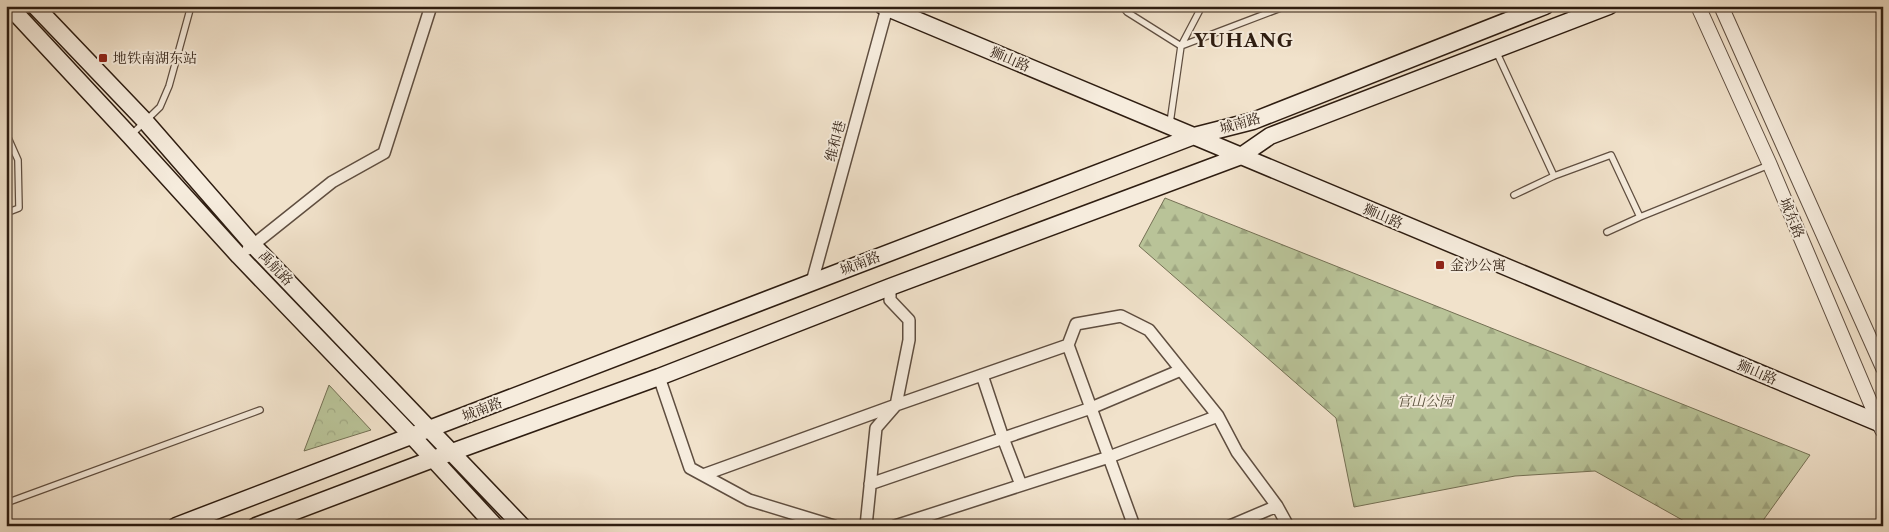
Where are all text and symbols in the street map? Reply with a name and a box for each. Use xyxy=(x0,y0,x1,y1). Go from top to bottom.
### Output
district label: YUHANG xyxy=(1193,29,1294,52)
street label: 狮山路 xyxy=(987,43,1033,75)
place label: 地铁南湖东站 xyxy=(113,49,197,67)
marker: 地铁南湖东站 xyxy=(97,52,109,64)
street label: 城南路 xyxy=(1217,109,1263,137)
street label: 维和巷 xyxy=(821,118,849,164)
street label: 城东路 xyxy=(1776,195,1808,241)
street label: 狮山路 xyxy=(1360,200,1406,232)
street label: 禹航路 xyxy=(255,247,297,289)
street label: 城南路 xyxy=(837,247,883,279)
place label: 金沙公寓 xyxy=(1450,256,1506,274)
marker: 金沙公寓 xyxy=(1434,259,1446,271)
street label: 狮山路 xyxy=(1734,356,1780,388)
park label: 官山公园 xyxy=(1397,392,1455,410)
street label: 城南路 xyxy=(459,393,505,425)

